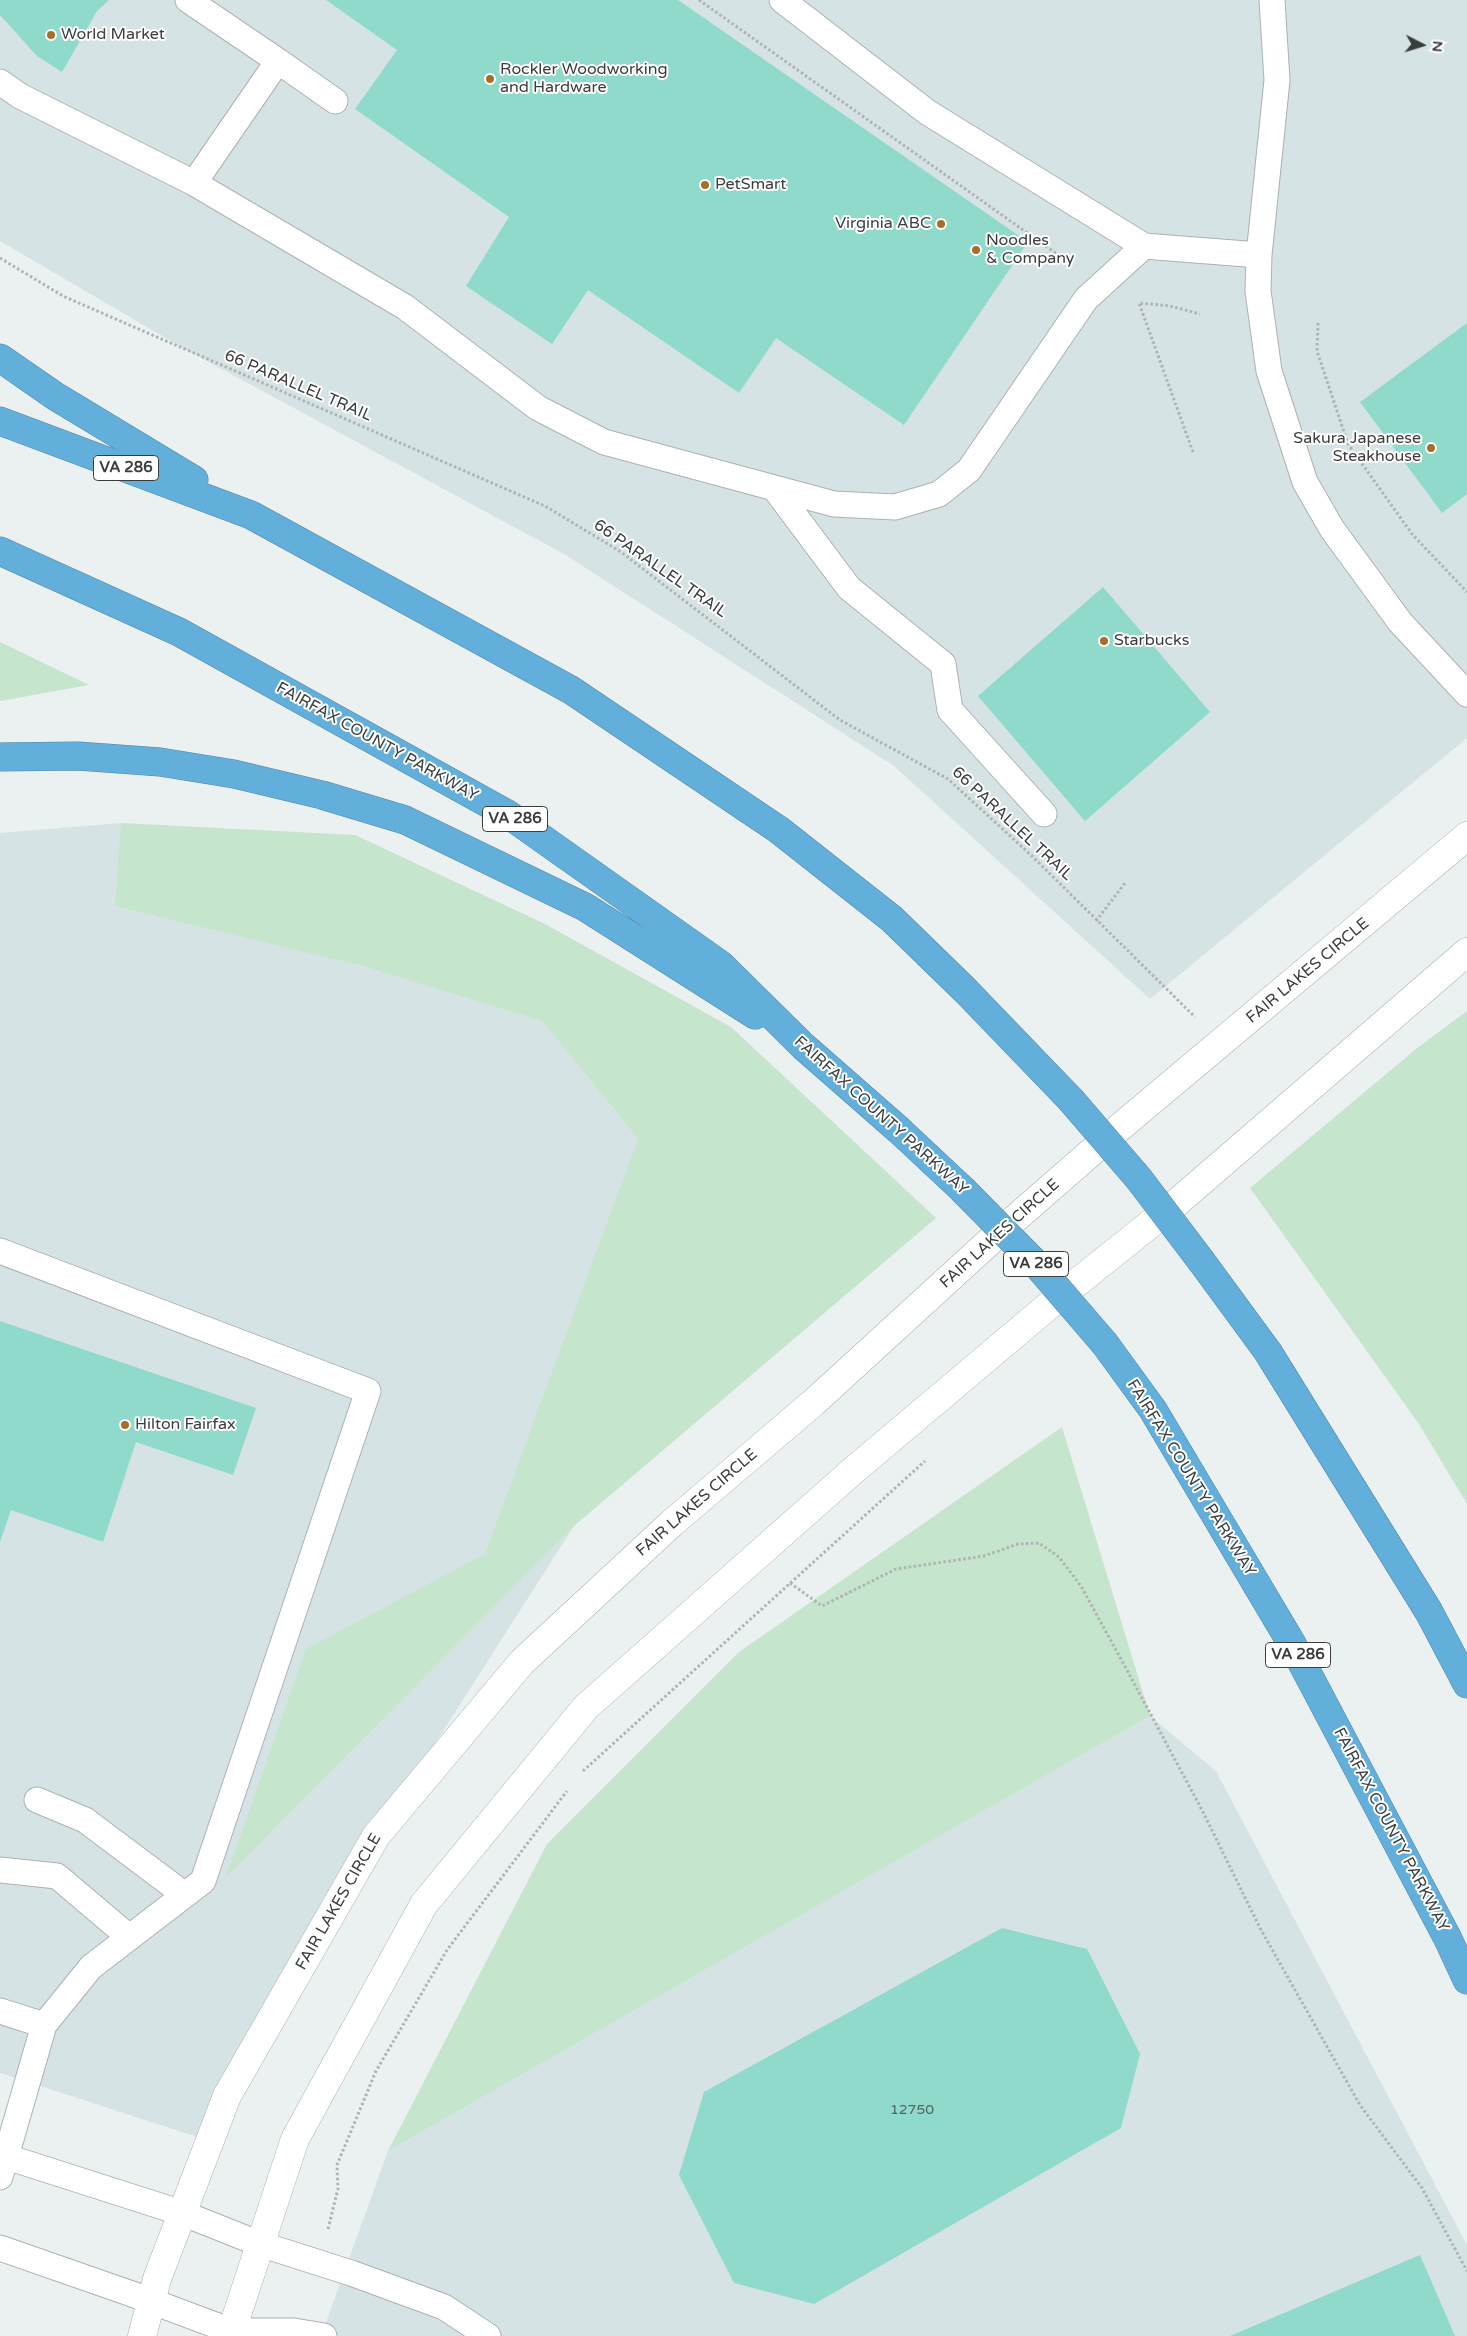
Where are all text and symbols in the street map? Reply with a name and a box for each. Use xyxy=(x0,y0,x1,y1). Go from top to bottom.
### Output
north arrow xyxy=(1397,20,1447,70)
place label: World Market xyxy=(61,25,165,45)
marker: World Market xyxy=(45,29,57,41)
text: N xyxy=(1428,40,1446,53)
place label: Rockler Woodworking and Hardware xyxy=(500,60,668,98)
marker: Rockler Woodworking and Hardware xyxy=(484,73,496,85)
place label: PetSmart xyxy=(715,175,786,195)
marker: PetSmart xyxy=(699,179,711,191)
place label: Virginia ABC xyxy=(835,214,931,234)
marker: Virginia ABC xyxy=(935,218,947,230)
place label: Noodles & Company xyxy=(986,231,1074,269)
marker: Noodles & Company xyxy=(970,244,982,256)
street label: 66 PARALLEL TRAIL xyxy=(221,346,375,426)
place label: Sakura Japanese Steakhouse xyxy=(1293,429,1421,467)
marker: Sakura Japanese Steakhouse xyxy=(1425,442,1437,454)
road number: VA 286 xyxy=(94,456,158,480)
street label: 66 PARALLEL TRAIL xyxy=(590,516,730,622)
place label: Starbucks xyxy=(1114,631,1189,651)
marker: Starbucks xyxy=(1098,635,1110,647)
street label: FAIRFAX COUNTY PARKWAY xyxy=(273,678,481,806)
street label: 66 PARALLEL TRAIL xyxy=(948,763,1076,885)
road number: VA 286 xyxy=(482,806,548,832)
street label: FAIR LAKES CIRCLE xyxy=(1243,914,1373,1028)
street label: FAIRFAX COUNTY PARKWAY xyxy=(790,1033,972,1199)
street label: FAIR LAKES CIRCLE xyxy=(936,1175,1064,1293)
road number: VA 286 xyxy=(1004,1252,1068,1276)
street label: FAIRFAX COUNTY PARKWAY xyxy=(1122,1376,1260,1580)
place label: Hilton Fairfax xyxy=(135,1415,236,1435)
marker: Hilton Fairfax xyxy=(119,1419,131,1431)
street label: FAIR LAKES CIRCLE xyxy=(632,1445,762,1561)
road number: VA 286 xyxy=(1266,1642,1330,1668)
street label: FAIRFAX COUNTY PARKWAY xyxy=(1329,1725,1453,1935)
street label: FAIR LAKES CIRCLE xyxy=(292,1830,386,1974)
house number: 12750 xyxy=(890,2102,934,2118)

